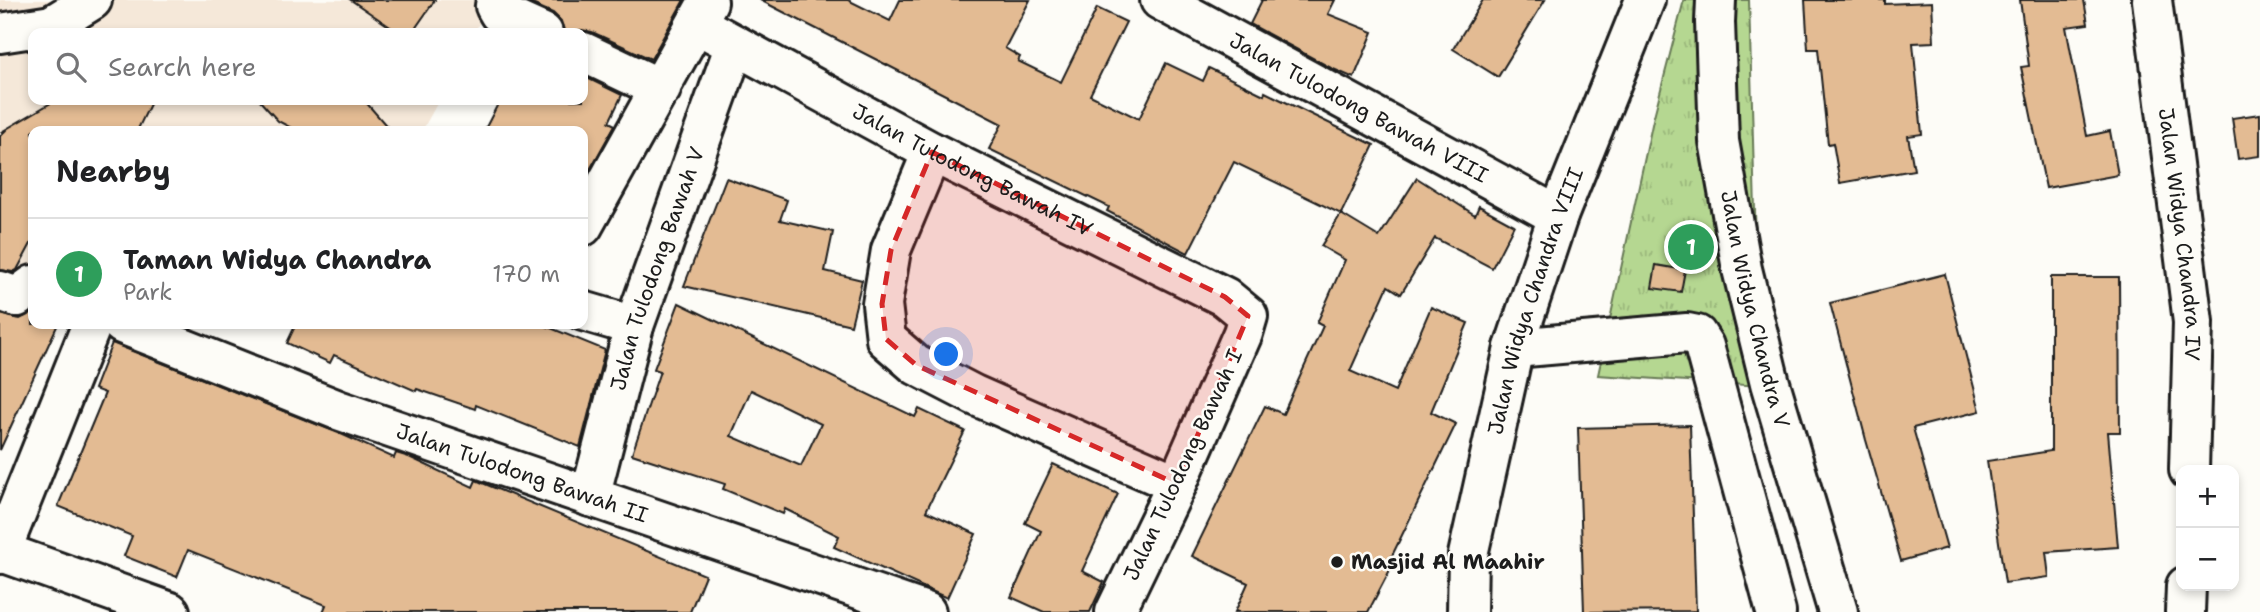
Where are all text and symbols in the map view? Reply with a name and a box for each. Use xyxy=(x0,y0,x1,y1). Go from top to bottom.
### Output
street label: Jalan Tulodong Bawah VIII xyxy=(1224,26,1493,189)
search box xyxy=(28,28,588,105)
icon: search xyxy=(52,48,90,86)
text: Search here xyxy=(108,49,257,84)
street label: Jalan Tulodong Bawah IV xyxy=(847,97,1097,243)
street label: Jalan Widya Chandra IV xyxy=(2152,106,2208,361)
street label: Jalan Tulodong Bawah V xyxy=(604,143,711,394)
text: Nearby xyxy=(56,151,171,192)
street label: Jalan Widya Chandra VIII xyxy=(1481,163,1590,437)
street label: Jalan Widya Chandra V xyxy=(1714,188,1797,431)
pin: 1 xyxy=(1668,221,1714,273)
text: Taman Widya Chandra xyxy=(123,242,431,277)
text: 1 xyxy=(74,259,84,289)
text: 170 m xyxy=(492,259,560,289)
text: Park xyxy=(123,277,172,307)
your location xyxy=(929,337,963,371)
street label: Jalan Tulodong Bawah I xyxy=(1117,345,1249,585)
street label: Jalan Tulodong Bawah II xyxy=(392,417,652,529)
map controls xyxy=(2176,465,2239,591)
button: + xyxy=(2176,465,2239,528)
button: − xyxy=(2176,528,2239,591)
place label: Masjid Al Maahir xyxy=(1351,548,1545,576)
marker: Masjid Al Maahir xyxy=(1329,554,1345,570)

